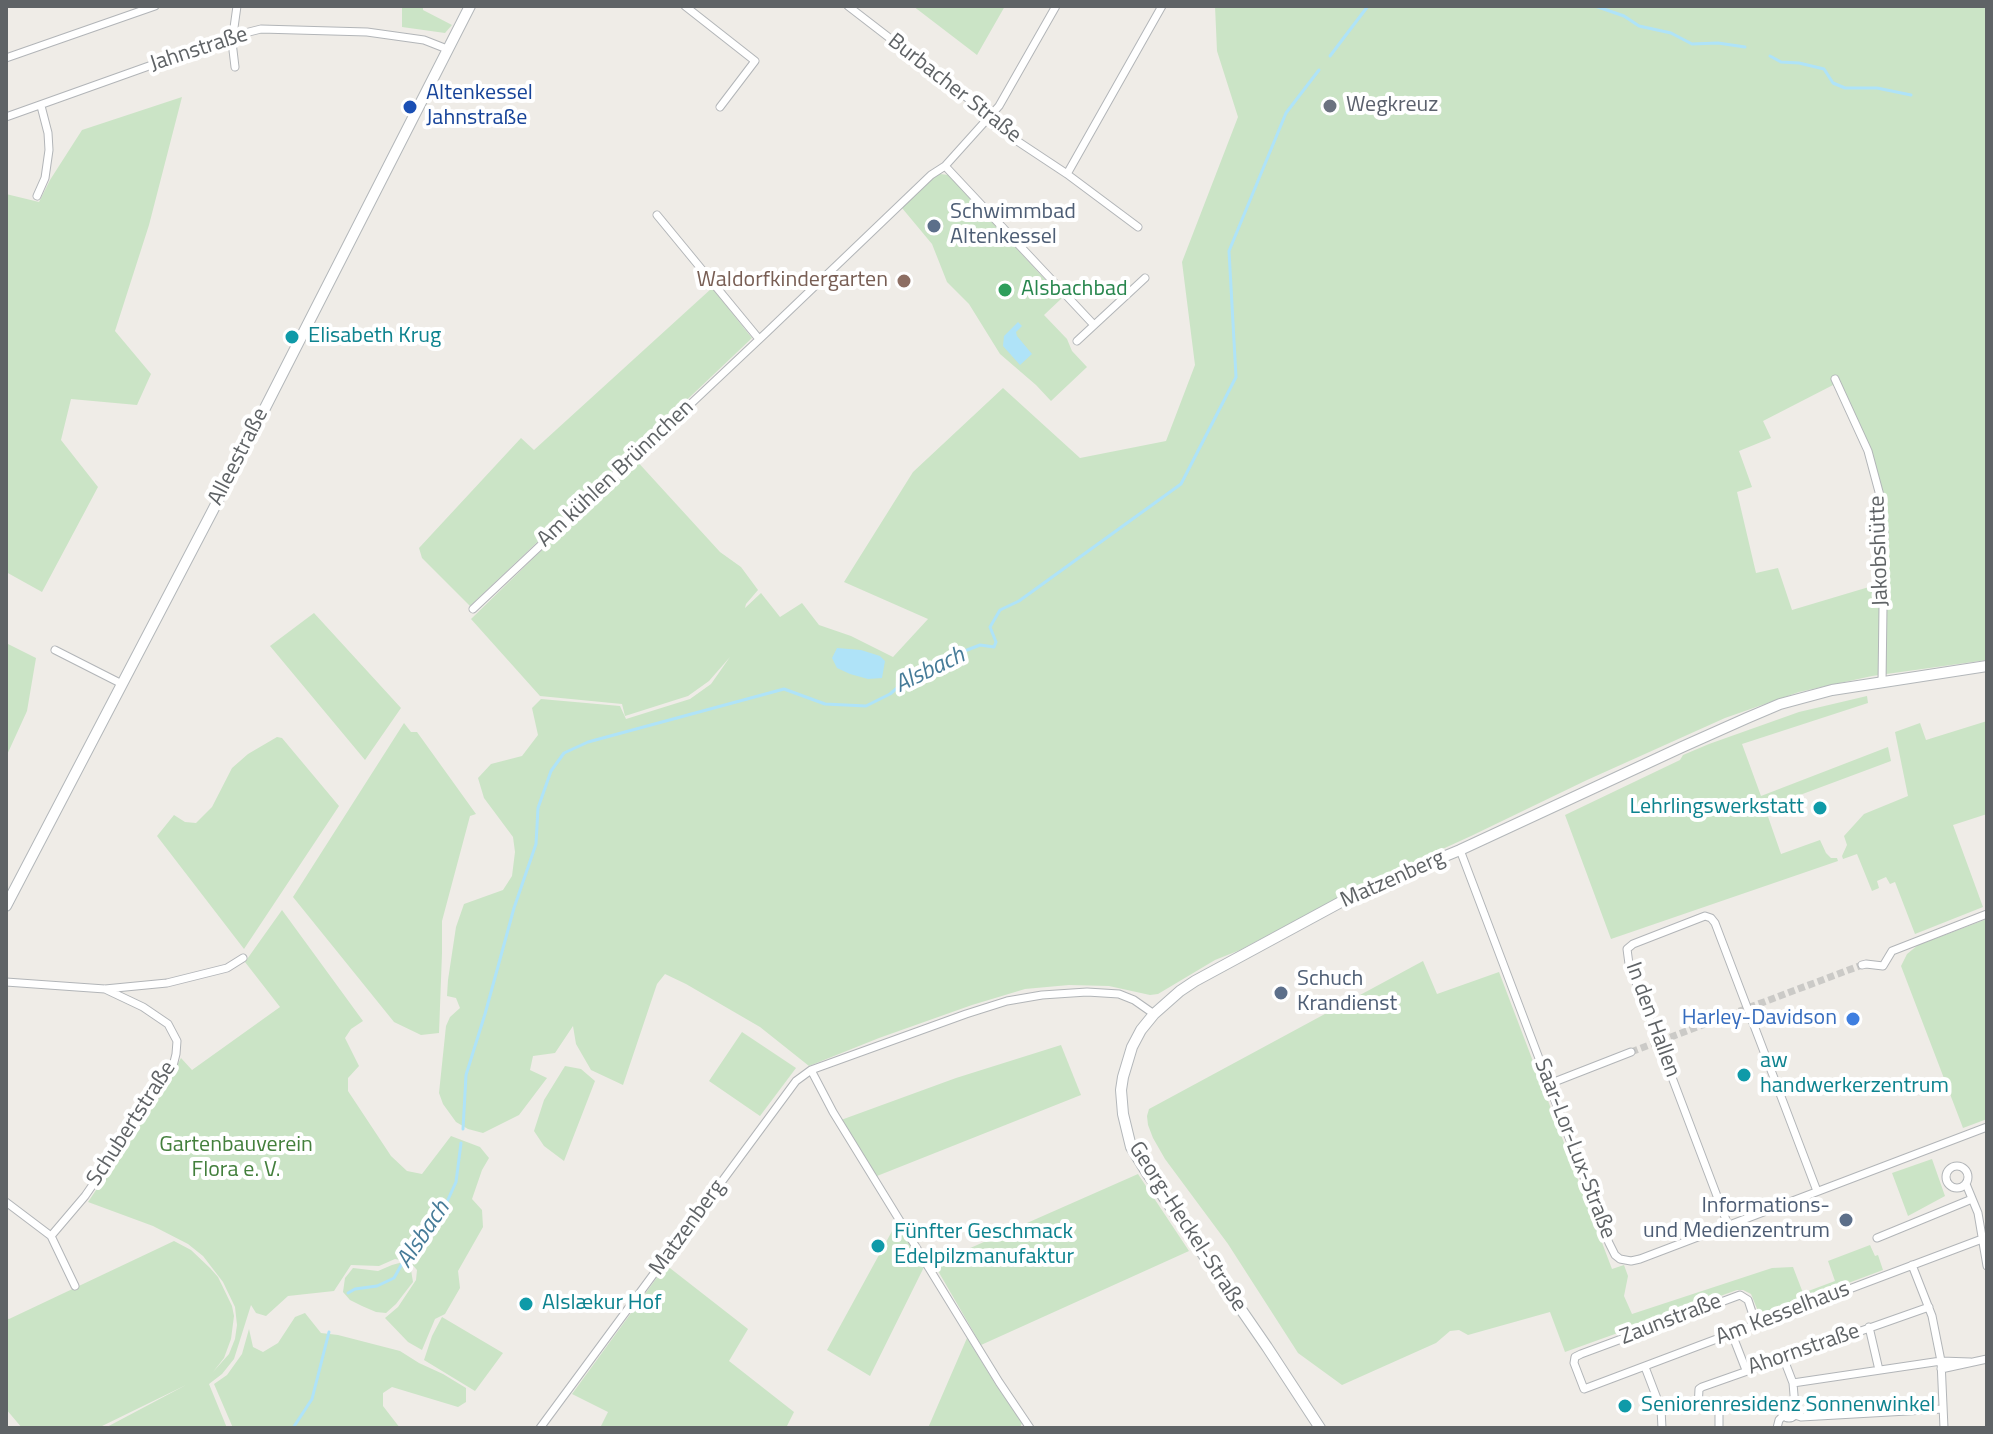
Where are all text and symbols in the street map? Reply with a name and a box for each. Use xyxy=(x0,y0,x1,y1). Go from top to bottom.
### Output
street label: Jahnstraße xyxy=(147,22,251,78)
street label: Burbacher Straße xyxy=(882,29,1026,149)
place label: Altenkessel Jahnstraße xyxy=(426,81,533,132)
place label: Wegkreuz xyxy=(1346,93,1438,119)
marker: Wegkreuz xyxy=(1321,97,1339,115)
marker: Altenkessel Jahnstraße xyxy=(401,98,419,116)
place label: Schwimmbad Altenkessel xyxy=(950,200,1076,252)
marker: Schwimmbad Altenkessel xyxy=(925,217,943,235)
place label: Waldorfkindergarten xyxy=(697,268,888,294)
marker: Waldorfkindergarten xyxy=(895,272,913,290)
place label: Alsbachbad xyxy=(1021,277,1128,303)
marker: Alsbachbad xyxy=(996,281,1014,299)
place label: Elisabeth Krug xyxy=(308,324,441,350)
marker: Elisabeth Krug xyxy=(283,328,301,346)
street label: Am kühlen Brünnchen xyxy=(532,395,700,553)
street label: Alleestraße xyxy=(203,404,275,510)
street label: Jakobshütte xyxy=(1865,495,1895,607)
water label: Alsbach xyxy=(890,642,970,700)
place label: Lehrlingswerkstatt xyxy=(1630,795,1804,821)
marker: Lehrlingswerkstatt xyxy=(1811,799,1829,817)
street label: Matzenberg xyxy=(1337,845,1449,915)
street label: In den Hallen xyxy=(1619,959,1685,1081)
place label: Schuch Krandienst xyxy=(1297,967,1397,1018)
marker: Schuch Krandienst xyxy=(1272,984,1290,1002)
place label: Harley-Davidson xyxy=(1682,1006,1837,1032)
marker: Harley-Davidson xyxy=(1844,1010,1862,1028)
place label: aw handwerkerzentrum xyxy=(1760,1049,1949,1100)
street label: Saar-Lor-Lux-Straße xyxy=(1528,1055,1620,1243)
street label: Schubertstraße xyxy=(82,1057,182,1191)
marker: aw handwerkerzentrum xyxy=(1735,1066,1753,1084)
park label: Gartenbauverein Flora e. V. xyxy=(159,1133,313,1184)
street label: Georg-Heckel-Straße xyxy=(1122,1137,1252,1317)
street label: Matzenberg xyxy=(645,1175,731,1281)
place label: Informations- und Medienzentrum xyxy=(1643,1194,1830,1246)
water label: Alsbach xyxy=(391,1196,457,1274)
marker: Informations- und Medienzentrum xyxy=(1837,1211,1855,1229)
place label: Fünfter Geschmack Edelpilzmanufaktur xyxy=(894,1220,1074,1272)
marker: Fünfter Geschmack Edelpilzmanufaktur xyxy=(869,1237,887,1255)
street label: Am Kesselhaus xyxy=(1712,1276,1854,1352)
street label: Zaunstraße xyxy=(1616,1289,1726,1351)
place label: Alslækur Hof xyxy=(542,1291,662,1317)
marker: Alslækur Hof xyxy=(517,1295,535,1313)
street label: Ahornstraße xyxy=(1745,1319,1863,1381)
place label: Seniorenresidenz Sonnenwinkel xyxy=(1641,1393,1935,1419)
marker: Seniorenresidenz Sonnenwinkel xyxy=(1616,1397,1634,1415)

